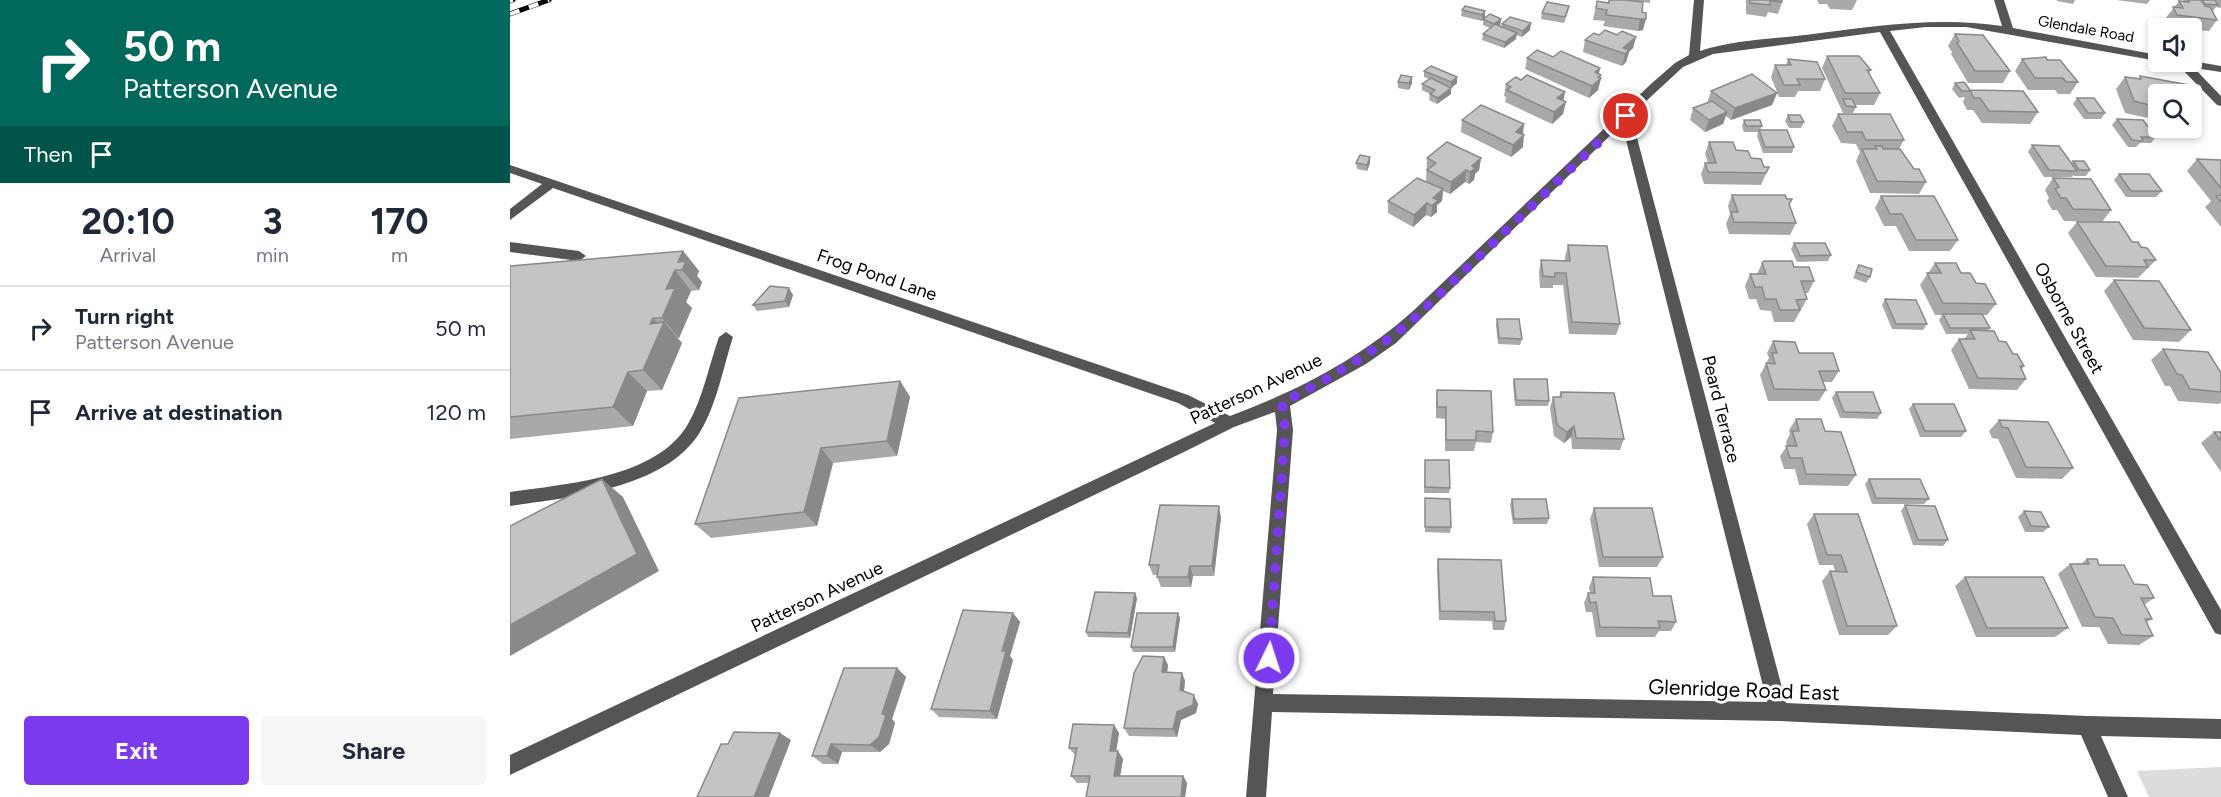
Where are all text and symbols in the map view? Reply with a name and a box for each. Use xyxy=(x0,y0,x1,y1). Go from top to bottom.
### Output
street label: Glendale Road xyxy=(2036,12,2136,46)
map controls xyxy=(2148,18,2202,138)
button: sound xyxy=(2148,18,2202,72)
text: 50 m xyxy=(123,21,221,72)
icon: right xyxy=(24,24,102,102)
text: Patterson Avenue xyxy=(123,72,338,105)
button: search xyxy=(2148,84,2202,138)
pin xyxy=(1600,90,1651,141)
icon: arrive xyxy=(1609,99,1642,132)
icon: arrive xyxy=(85,138,118,171)
text: Then xyxy=(24,141,73,168)
text: 20:10 xyxy=(81,200,175,243)
text: 3 xyxy=(262,200,282,243)
text: 170 xyxy=(370,200,429,243)
text: Arrival xyxy=(100,243,156,267)
text: min xyxy=(256,243,289,267)
text: m xyxy=(391,243,408,267)
street label: Frog Pond Lane xyxy=(814,244,940,306)
street label: Osborne Street xyxy=(2029,258,2109,378)
text: Turn right xyxy=(75,303,174,330)
icon: right xyxy=(24,312,57,345)
text: 50 m xyxy=(435,315,486,342)
text: Patterson Avenue xyxy=(75,330,234,354)
street label: Patterson Avenue xyxy=(1187,349,1326,429)
street label: Peard Terrace xyxy=(1697,353,1745,465)
icon: arrive xyxy=(24,396,57,429)
text: Arrive at destination xyxy=(75,399,283,426)
text: 120 m xyxy=(426,399,486,426)
street label: Patterson Avenue xyxy=(748,557,887,637)
position arrow xyxy=(1237,626,1301,690)
street label: Glenridge Road East xyxy=(1648,674,1840,705)
button: Exit xyxy=(24,716,249,785)
button: Share xyxy=(261,716,486,785)

